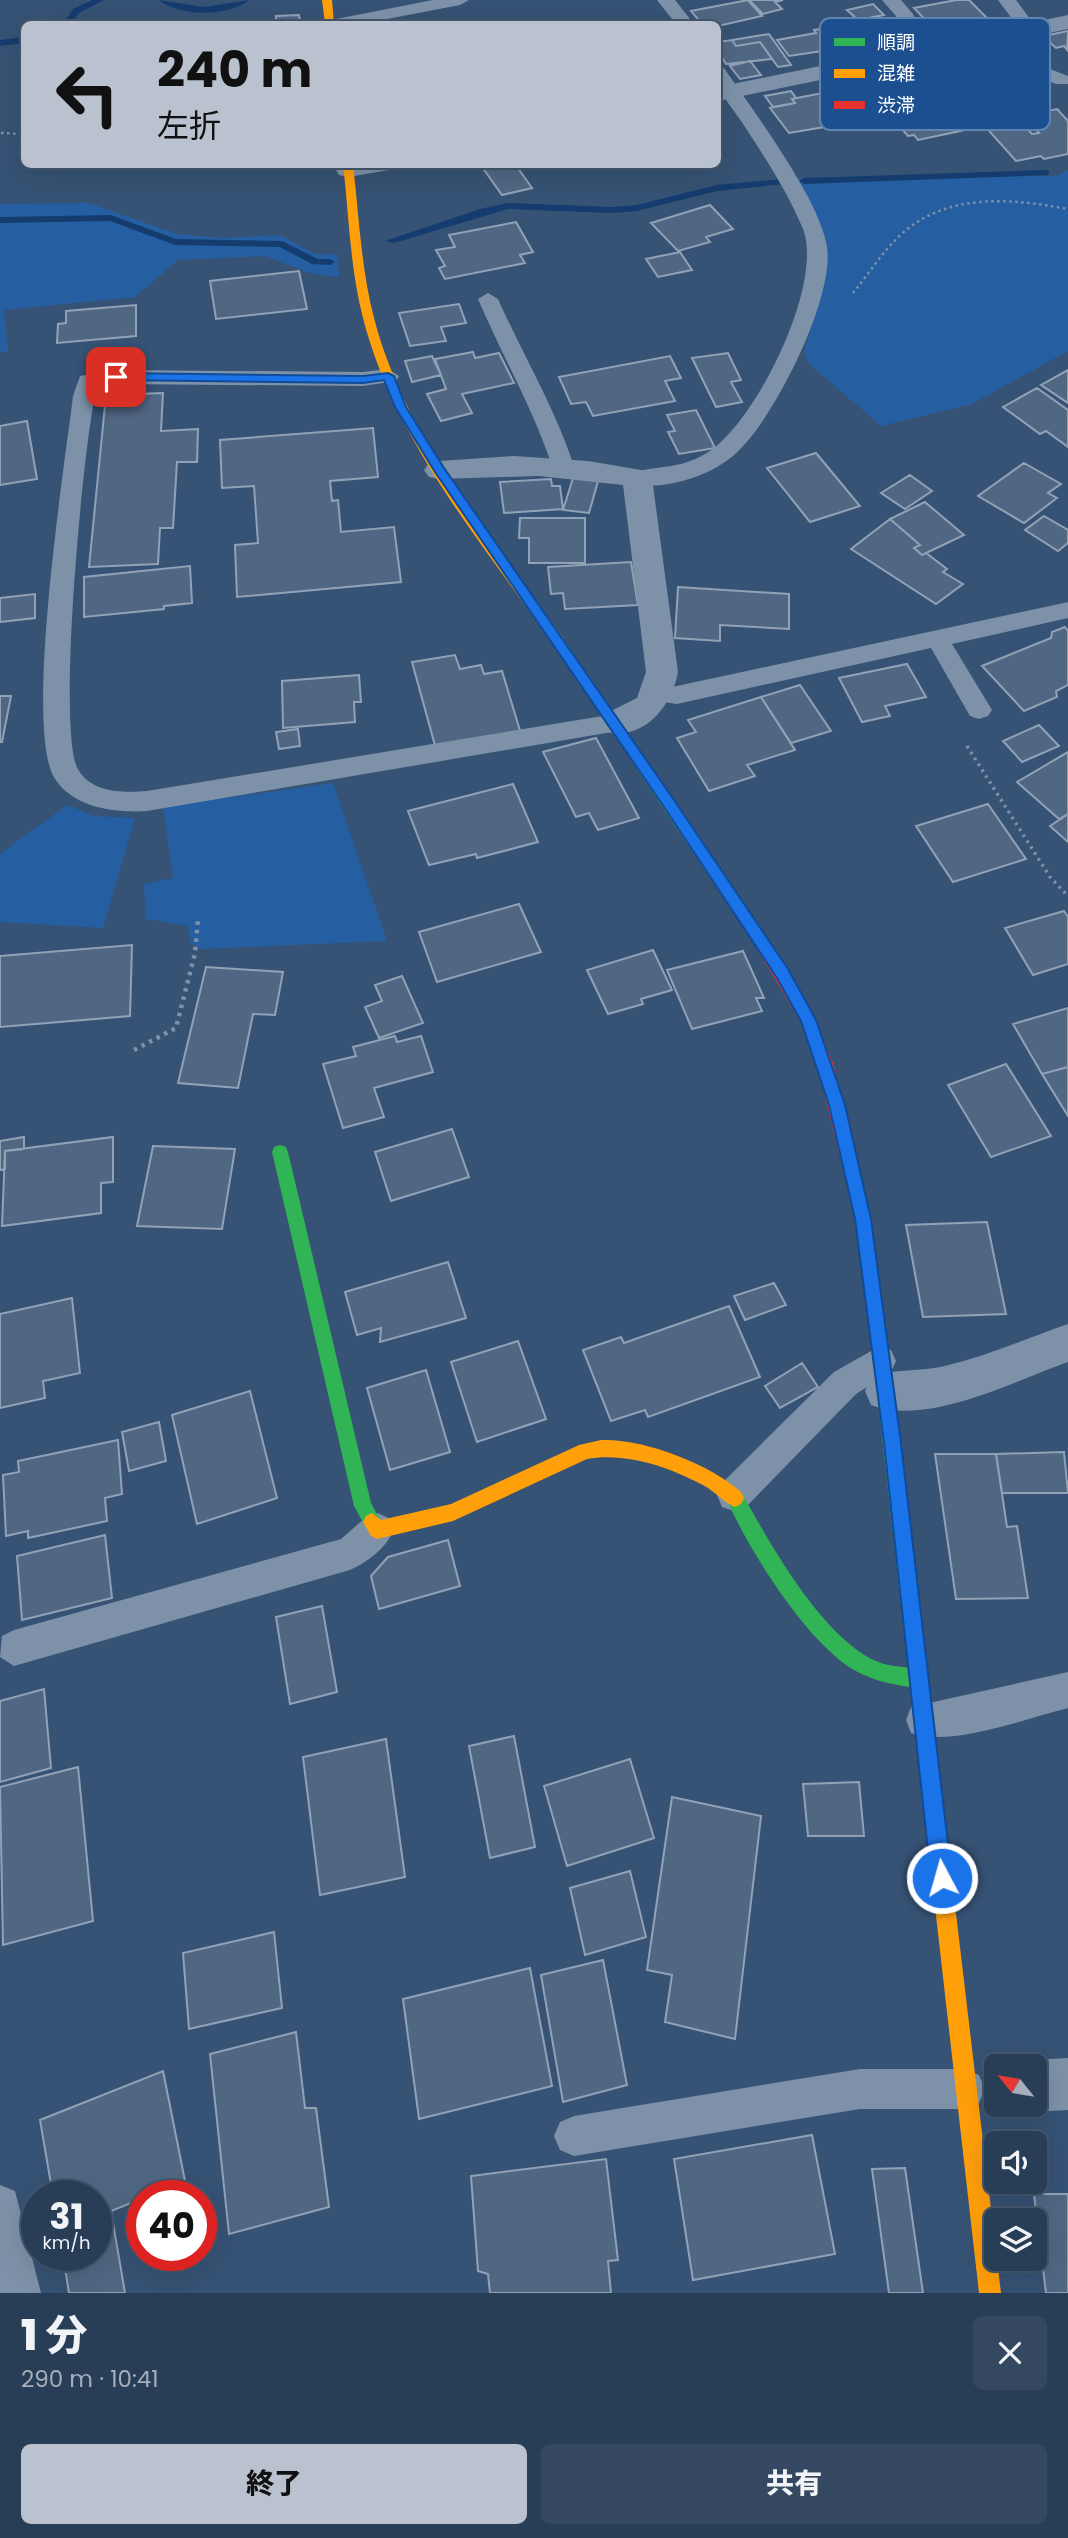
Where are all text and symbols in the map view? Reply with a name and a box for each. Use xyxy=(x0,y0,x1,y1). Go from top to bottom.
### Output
legend xyxy=(820,18,1050,130)
text: 順調 xyxy=(877,29,915,56)
text: 240 m xyxy=(157,36,312,104)
icon: left xyxy=(42,49,133,140)
text: 混雑 xyxy=(877,60,915,87)
text: 渋滞 xyxy=(877,92,915,119)
text: 左折 xyxy=(157,103,221,148)
pin xyxy=(86,347,146,407)
icon: arrive xyxy=(97,358,135,396)
position arrow xyxy=(905,1841,979,1915)
north arrow xyxy=(984,2054,1046,2118)
map controls xyxy=(984,2054,1047,2271)
button: sound xyxy=(984,2131,1047,2194)
speed limit sign: 40 xyxy=(126,2180,217,2271)
text: 31 xyxy=(49,2192,84,2241)
button: layers xyxy=(984,2208,1047,2271)
text: km/h xyxy=(43,2230,90,2255)
text: 1 分 xyxy=(21,2306,87,2365)
button: close xyxy=(973,2316,1047,2390)
text: 290 m · 10:41 xyxy=(21,2363,159,2395)
button: 終了 xyxy=(21,2444,527,2524)
button: 共有 xyxy=(541,2444,1047,2524)

